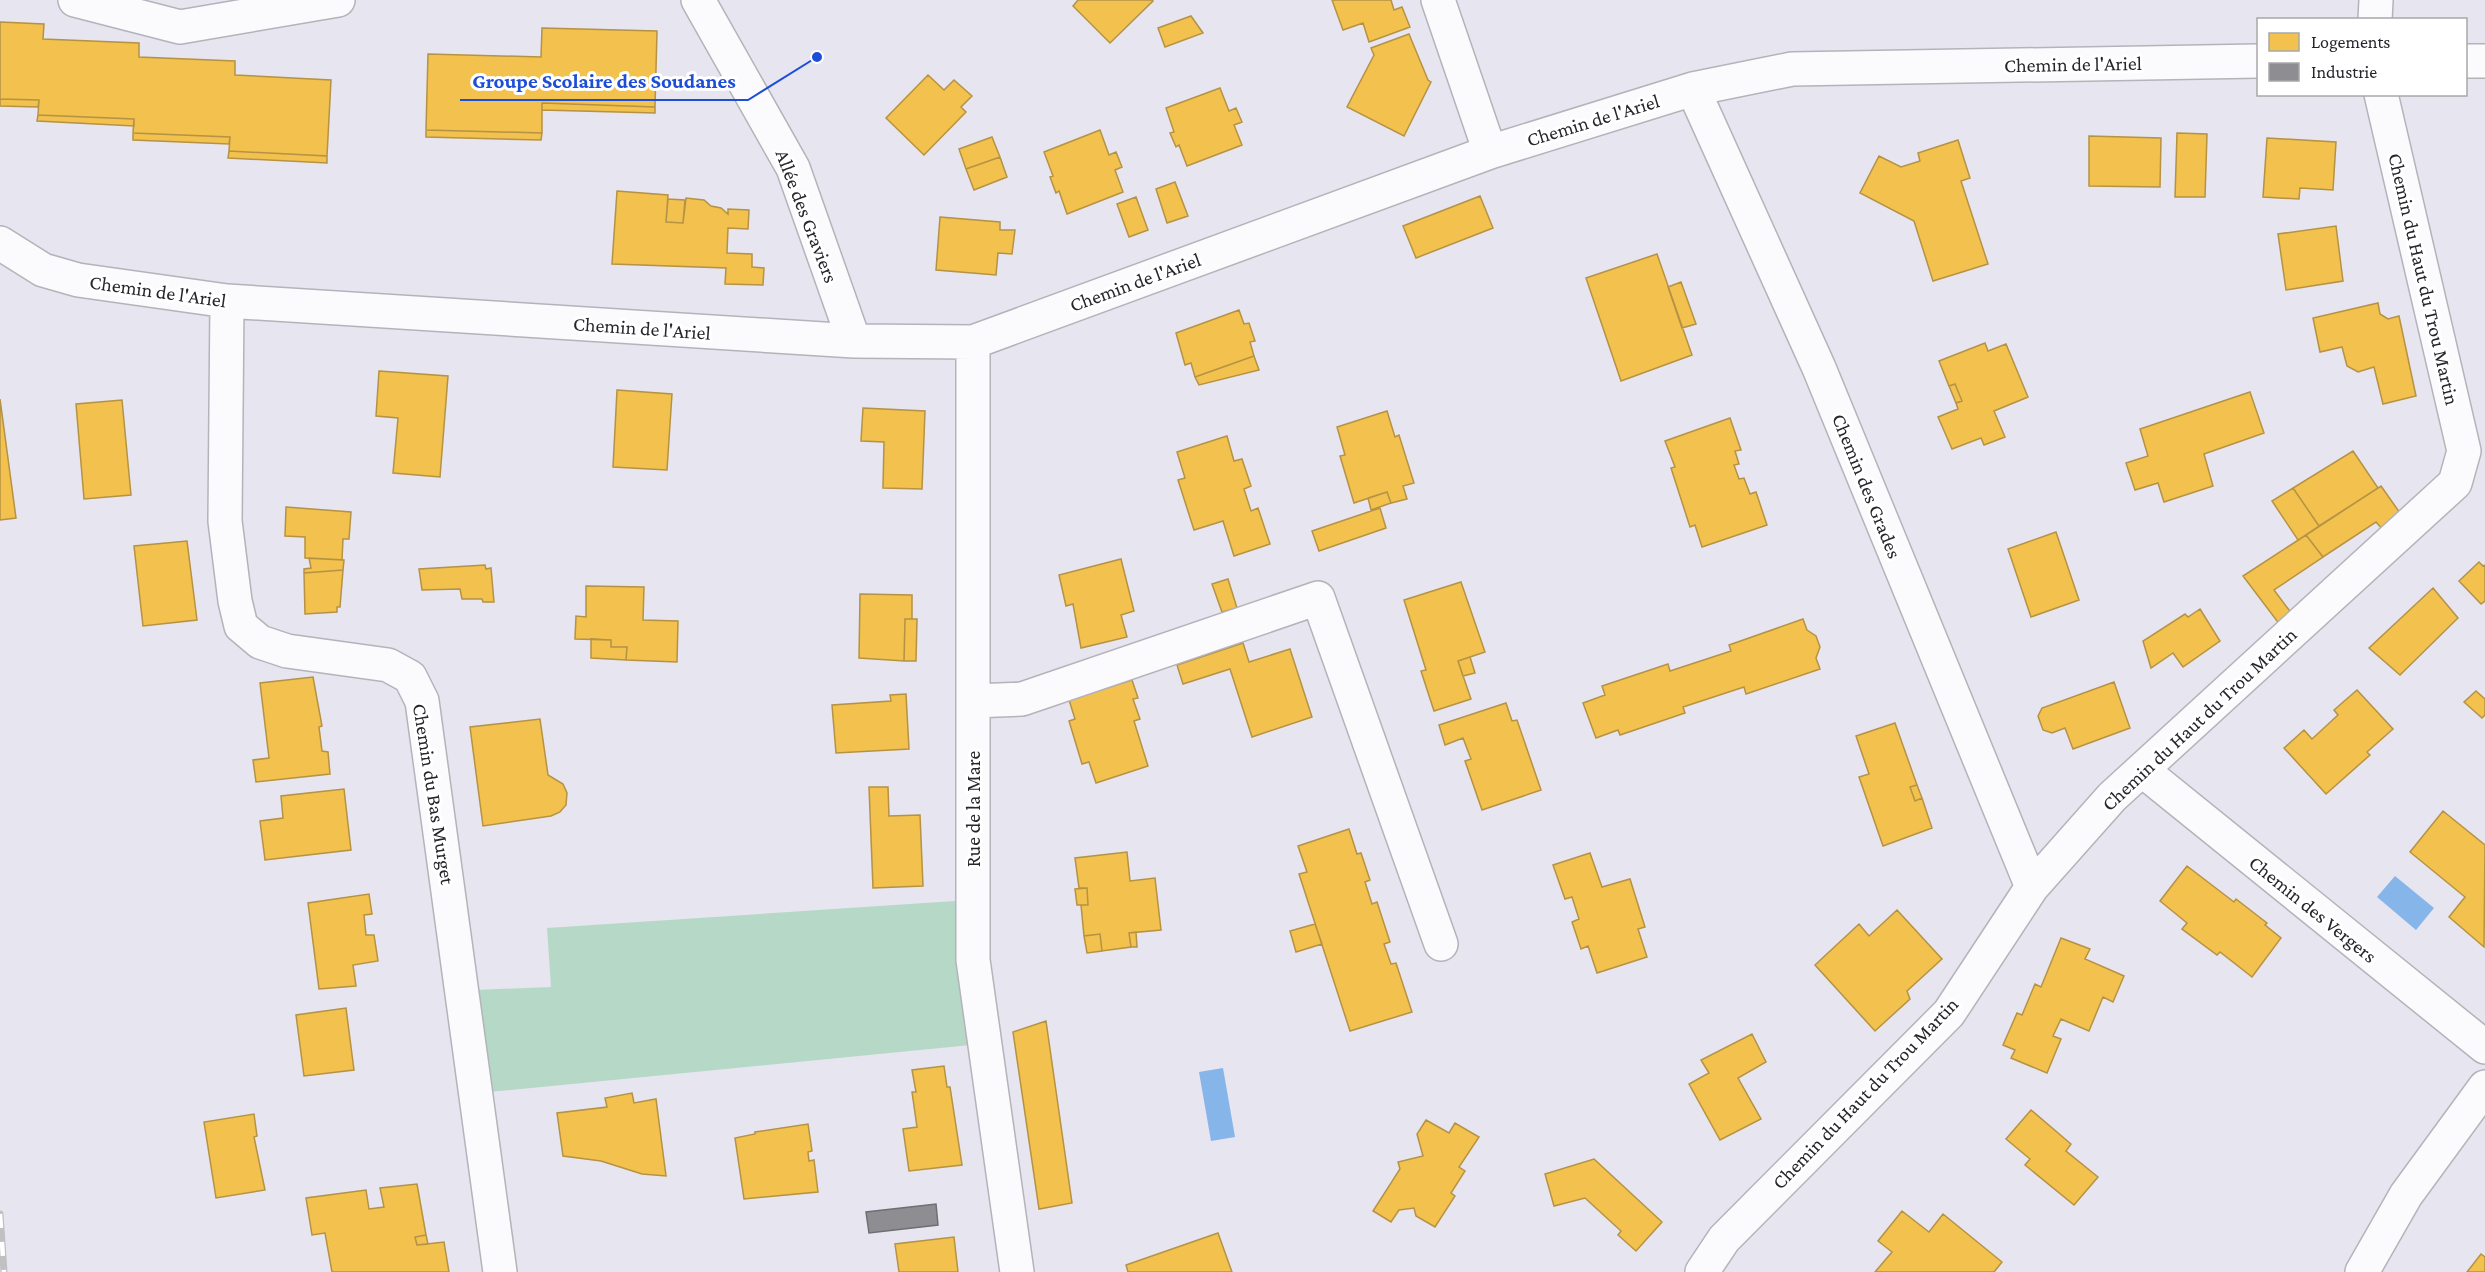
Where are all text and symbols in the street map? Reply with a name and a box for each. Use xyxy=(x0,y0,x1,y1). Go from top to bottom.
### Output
legend xyxy=(2257,18,2467,96)
text: Logements xyxy=(2311,32,2390,52)
street label: Chemin de l'Ariel xyxy=(2004,52,2142,76)
callout: Groupe Scolaire des Soudanes xyxy=(460,61,748,100)
text: Industrie xyxy=(2311,62,2377,82)
text: Groupe Scolaire des Soudanes xyxy=(472,69,736,93)
street label: Chemin de l'Ariel xyxy=(1524,89,1662,151)
street label: Allée des Graviers xyxy=(772,146,843,286)
street label: Chemin du Haut du Trou Martin xyxy=(2384,151,2464,407)
street label: Chemin de l'Ariel xyxy=(1067,248,1203,316)
street label: Chemin de l'Ariel xyxy=(88,271,228,311)
street label: Chemin de l'Ariel xyxy=(573,312,711,344)
street label: Chemin des Grades xyxy=(1828,411,1906,562)
street label: Chemin du Haut du Trou Martin xyxy=(2097,623,2301,815)
street label: Chemin du Bas Murget xyxy=(408,702,459,886)
street label: Rue de la Mare xyxy=(962,750,984,867)
street label: Chemin des Vergers xyxy=(2244,851,2381,968)
street label: Chemin du Haut du Trou Martin xyxy=(1768,993,1963,1193)

